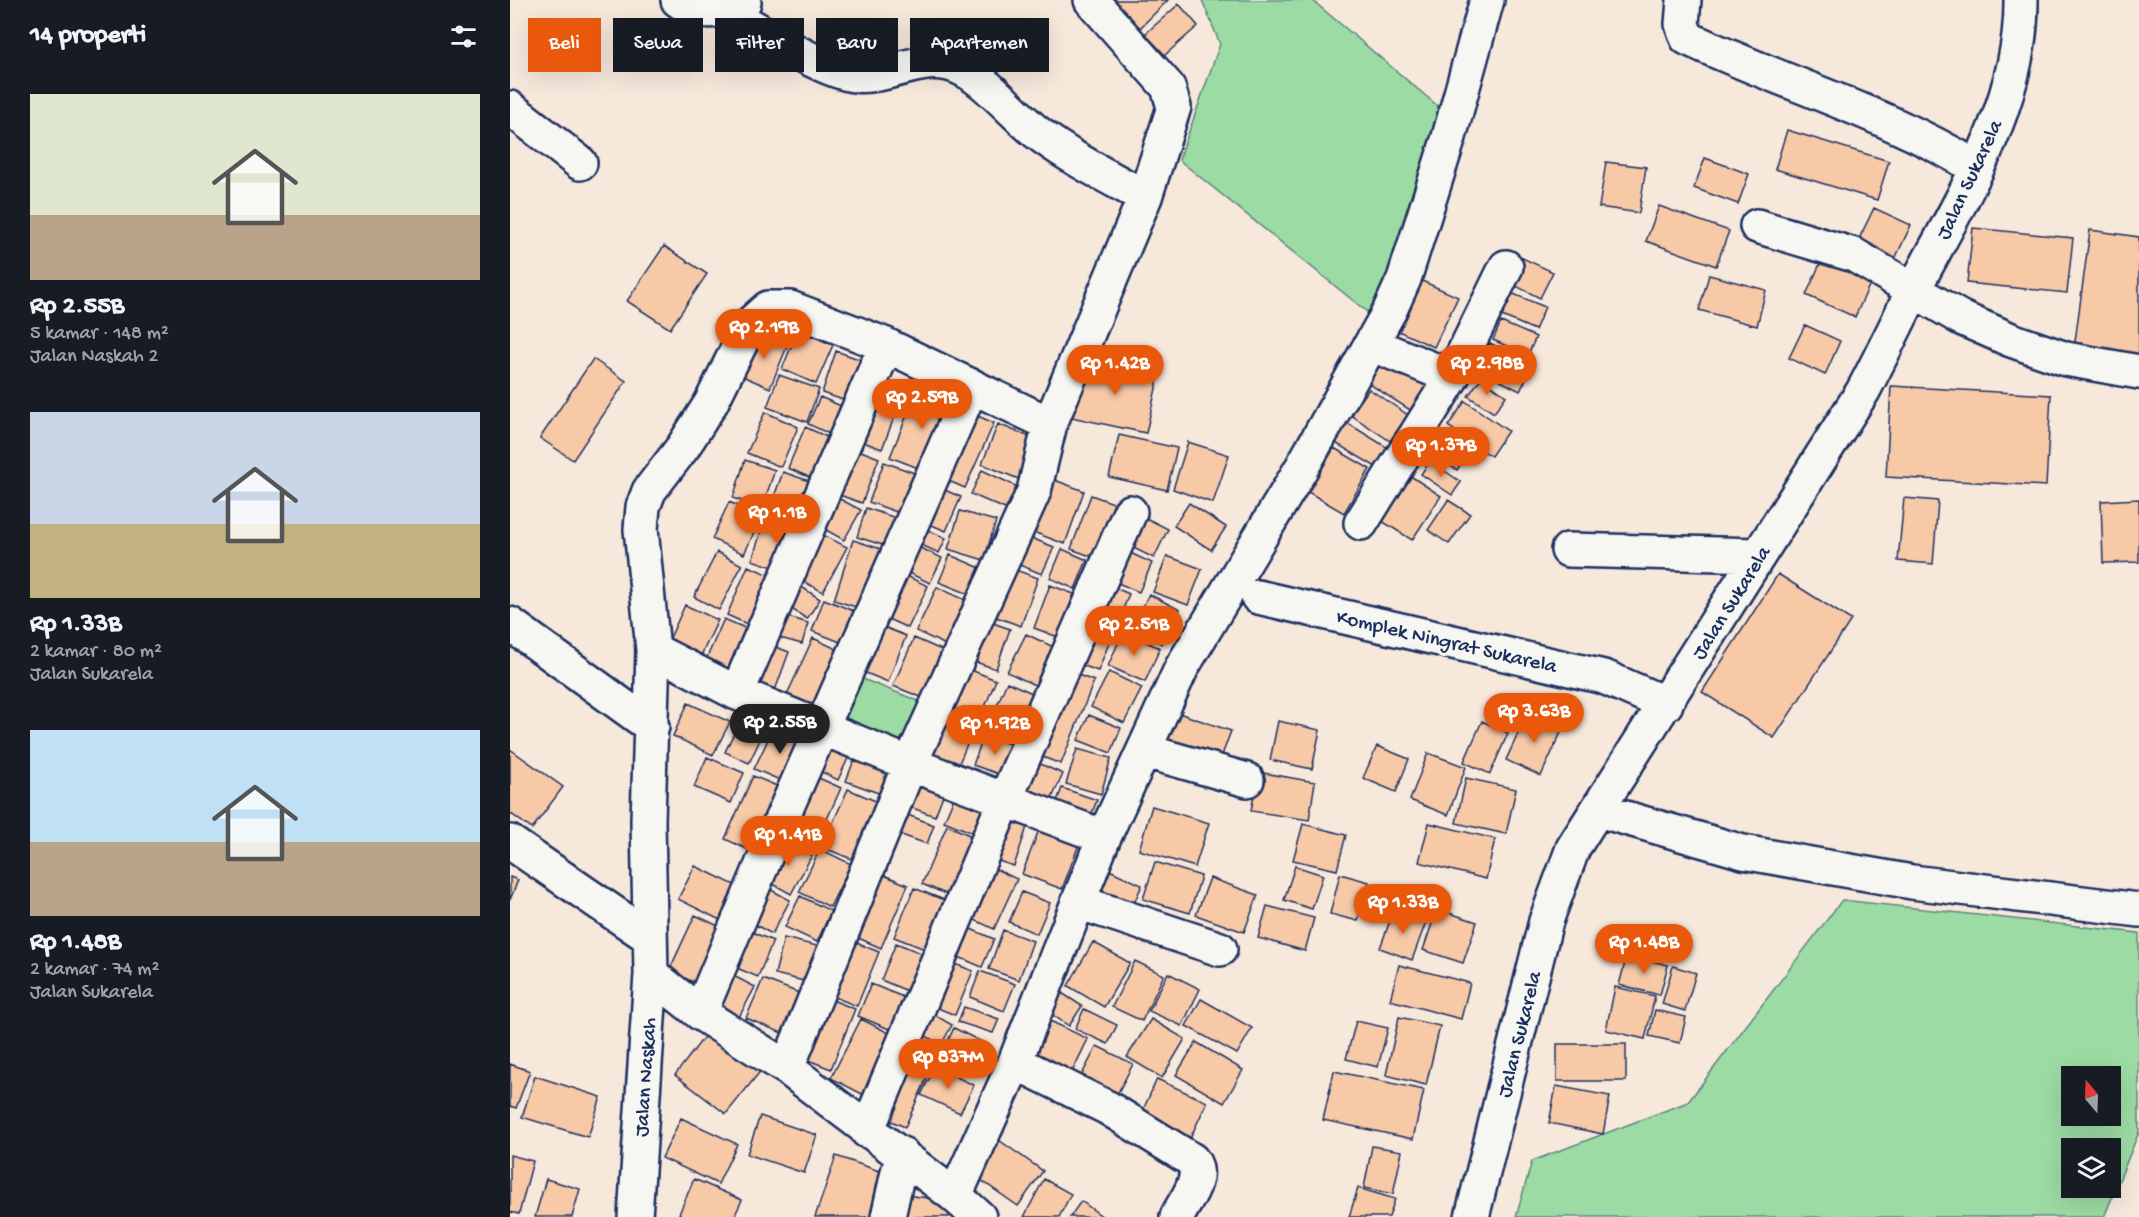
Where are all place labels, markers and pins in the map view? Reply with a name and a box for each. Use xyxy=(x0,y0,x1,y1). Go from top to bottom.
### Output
pin: Rp 2.19B xyxy=(702,309,826,360)
pin: Rp 1.42B xyxy=(1053,345,1177,396)
pin: Rp 2.98B xyxy=(1425,345,1549,396)
pin: Rp 2.59B xyxy=(860,379,984,430)
pin: Rp 1.37B xyxy=(1379,427,1503,478)
pin: Rp 1.1B xyxy=(722,494,832,545)
pin: Rp 2.51B xyxy=(1072,606,1196,657)
pin: Rp 3.63B xyxy=(1472,693,1596,744)
pin: Rp 2.55B xyxy=(718,704,842,755)
pin: Rp 1.92B xyxy=(933,705,1057,756)
pin: Rp 1.41B xyxy=(726,816,850,867)
pin: Rp 1.33B xyxy=(1341,884,1465,935)
pin: Rp 1.48B xyxy=(1582,924,1706,975)
pin: Rp 837M xyxy=(893,1039,1003,1090)

